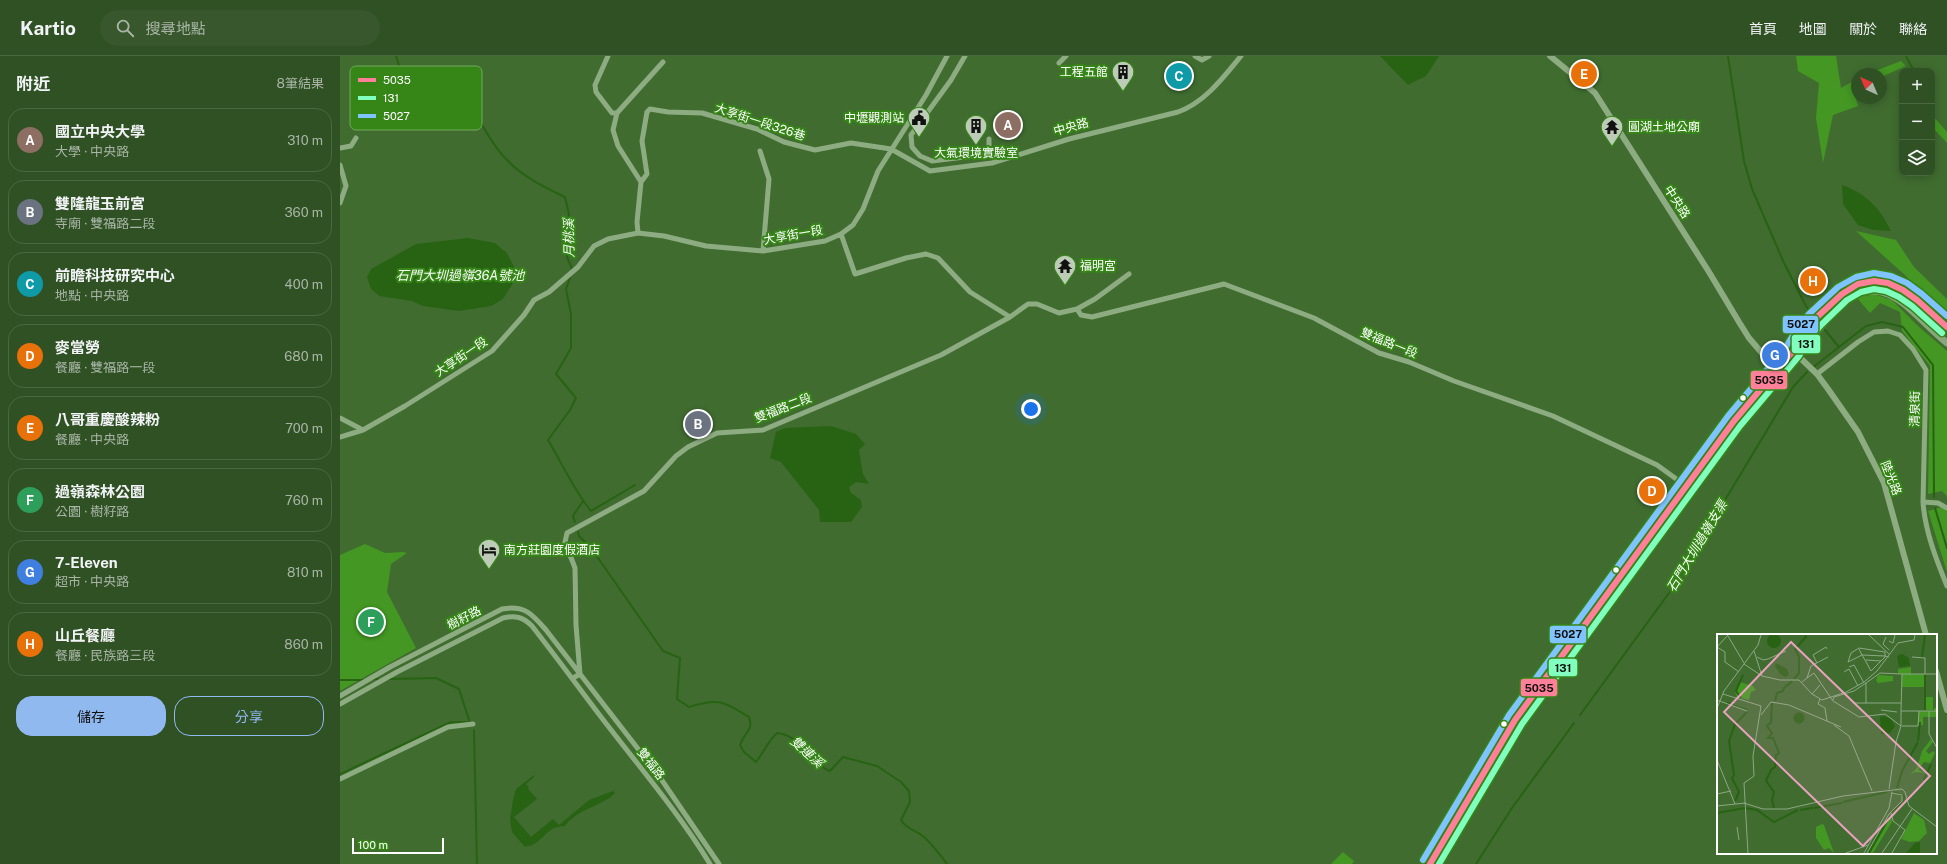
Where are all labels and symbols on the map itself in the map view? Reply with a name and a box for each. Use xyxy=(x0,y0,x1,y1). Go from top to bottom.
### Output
building icon: 工程五館 xyxy=(1110,59,1136,92)
pin: E xyxy=(1571,59,1597,89)
pin: C xyxy=(1166,61,1192,91)
place label: 工程五館 xyxy=(1060,65,1108,79)
legend xyxy=(350,66,482,130)
north arrow xyxy=(1851,68,1887,104)
text: 5035 xyxy=(383,74,411,86)
text: 131 xyxy=(383,92,399,104)
street label: 大享街一段326巷 xyxy=(713,101,807,143)
public building icon: 中壢觀測站 xyxy=(906,105,932,138)
text: 5027 xyxy=(383,110,410,122)
pin: A xyxy=(995,110,1021,140)
place label: 中壢觀測站 xyxy=(844,111,904,125)
building icon: 大氣環境實驗室 xyxy=(963,113,989,146)
temple icon: 圓湖土地公廟 xyxy=(1599,114,1625,147)
street label: 中央路 xyxy=(1052,116,1090,138)
place label: 圓湖土地公廟 xyxy=(1628,120,1700,134)
place label: 大氣環境實驗室 xyxy=(934,146,1018,160)
street label: 中央路 xyxy=(1661,183,1693,221)
water label: 月桃溪 xyxy=(561,216,577,258)
street label: 大享街一段 xyxy=(762,223,824,247)
temple icon: 福明宮 xyxy=(1052,253,1078,286)
place label: 福明宮 xyxy=(1080,259,1116,273)
pin: H xyxy=(1800,266,1826,296)
water label: 石門大圳過嶺36A號池 xyxy=(396,268,526,283)
line badge: 5027 xyxy=(1782,315,1819,334)
text: 5027 xyxy=(1787,318,1815,330)
street label: 雙福路一段 xyxy=(1359,325,1419,361)
street label: 大享街一段 xyxy=(432,334,490,380)
line badge: 131 xyxy=(1791,334,1821,354)
text: 131 xyxy=(1798,338,1814,350)
pin: G xyxy=(1762,340,1788,370)
line badge: 5035 xyxy=(1750,370,1788,390)
text: 5035 xyxy=(1754,374,1784,386)
street label: 雙福路二段 xyxy=(752,391,814,425)
street label: 清泉街 xyxy=(1908,391,1922,427)
unlabelled marker xyxy=(1738,393,1748,403)
your location xyxy=(1021,399,1041,419)
pin: B xyxy=(685,409,711,439)
street label: 陸光路 xyxy=(1878,459,1904,497)
pin: D xyxy=(1639,476,1665,506)
water label: 石門大圳過嶺支渠 xyxy=(1664,496,1731,594)
hotel icon: 南方莊園度假酒店 xyxy=(476,537,502,570)
place label: 南方莊園度假酒店 xyxy=(504,543,600,557)
unlabelled marker xyxy=(1611,565,1621,575)
street label: 樹籽路 xyxy=(445,604,483,632)
pin: F xyxy=(358,607,384,637)
line badge: 5027 xyxy=(1549,625,1587,644)
text: 5027 xyxy=(1554,628,1582,640)
inset map xyxy=(1717,634,1937,854)
line badge: 131 xyxy=(1548,658,1578,677)
text: 131 xyxy=(1555,662,1571,674)
line badge: 5035 xyxy=(1520,678,1558,697)
text: 5035 xyxy=(1524,682,1554,694)
unlabelled marker xyxy=(1499,719,1509,729)
water label: 雙連溪 xyxy=(787,733,828,772)
street label: 雙福路 xyxy=(634,746,668,782)
scale bar xyxy=(352,836,444,855)

